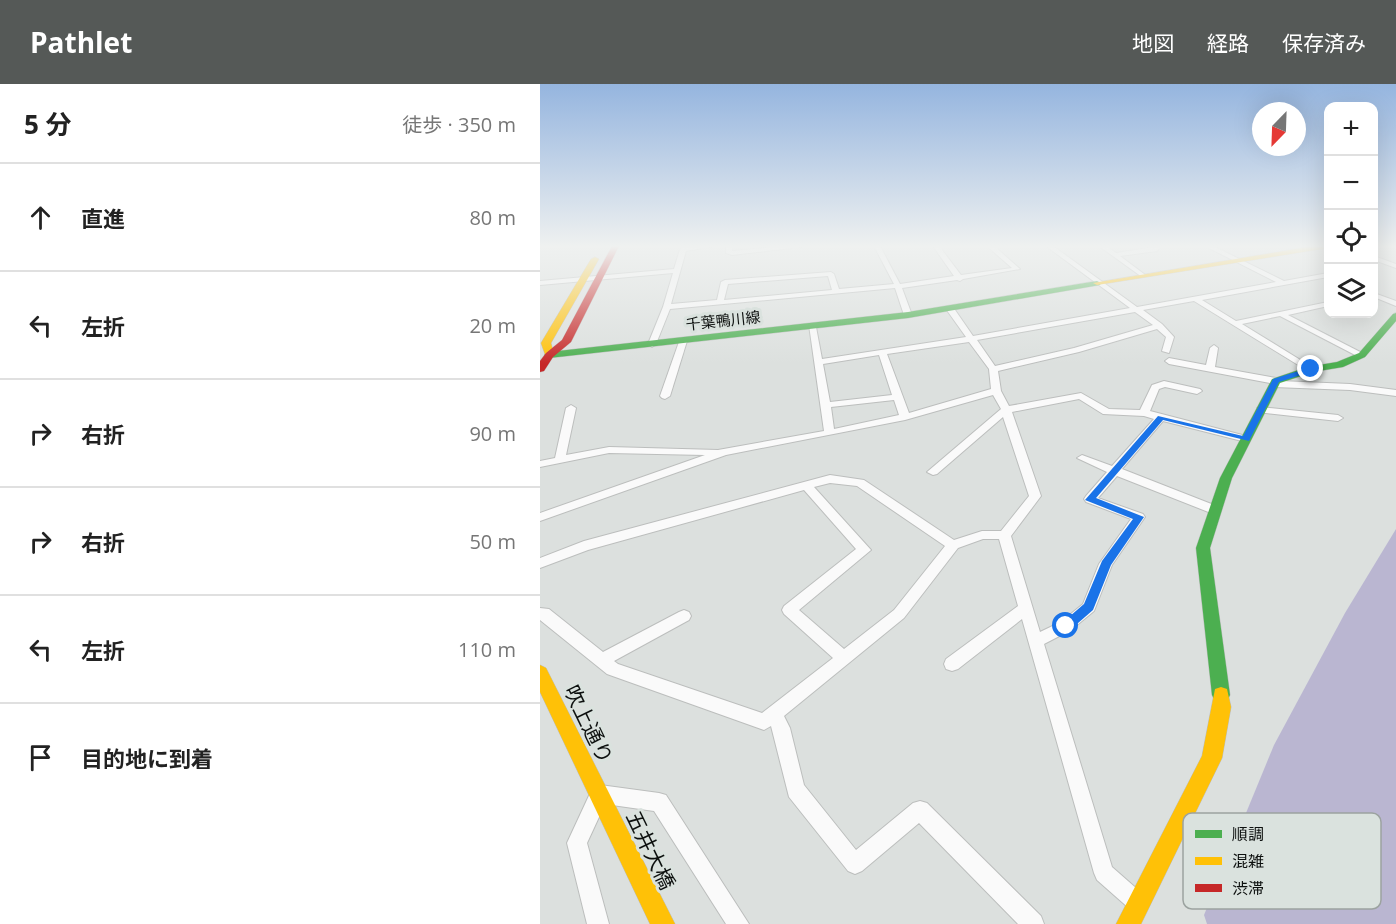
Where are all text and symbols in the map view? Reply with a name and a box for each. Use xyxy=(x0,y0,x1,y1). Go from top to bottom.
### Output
text: Pathlet xyxy=(30,23,132,61)
text: 地図 xyxy=(1132,29,1174,57)
text: 経路 xyxy=(1207,29,1249,57)
text: 保存済み xyxy=(1282,29,1366,57)
north arrow xyxy=(1252,102,1306,156)
map controls xyxy=(1324,102,1378,318)
button: + xyxy=(1324,102,1378,156)
text: 5 分 xyxy=(24,106,72,142)
text: 徒歩 · 350 m xyxy=(402,111,516,138)
button: − xyxy=(1324,156,1378,210)
icon: ahead xyxy=(24,201,57,234)
text: 直進 xyxy=(81,203,125,233)
text: 80 m xyxy=(469,204,516,231)
button: locate xyxy=(1324,210,1378,264)
button: layers xyxy=(1324,264,1378,318)
street label: 千葉鴨川線 xyxy=(685,306,761,334)
icon: left xyxy=(24,309,57,342)
text: 左折 xyxy=(81,311,125,341)
text: 20 m xyxy=(469,312,516,339)
route end xyxy=(1297,355,1323,381)
icon: right xyxy=(24,417,57,450)
text: 右折 xyxy=(81,419,125,449)
text: 90 m xyxy=(469,420,516,447)
icon: right xyxy=(24,525,57,558)
text: 右折 xyxy=(81,527,125,557)
text: 50 m xyxy=(469,528,516,555)
route start xyxy=(1052,612,1078,638)
icon: left xyxy=(24,633,57,666)
text: 左折 xyxy=(81,635,125,665)
text: 110 m xyxy=(458,636,516,663)
street label: 吹上通り xyxy=(558,680,620,768)
icon: arrive xyxy=(24,741,57,774)
text: 目的地に到着 xyxy=(81,743,213,773)
street label: 五井大橋 xyxy=(620,806,682,894)
legend xyxy=(1183,813,1381,909)
text: 順調 xyxy=(1232,823,1264,845)
text: 混雑 xyxy=(1232,850,1264,872)
text: 渋滞 xyxy=(1232,877,1264,899)

